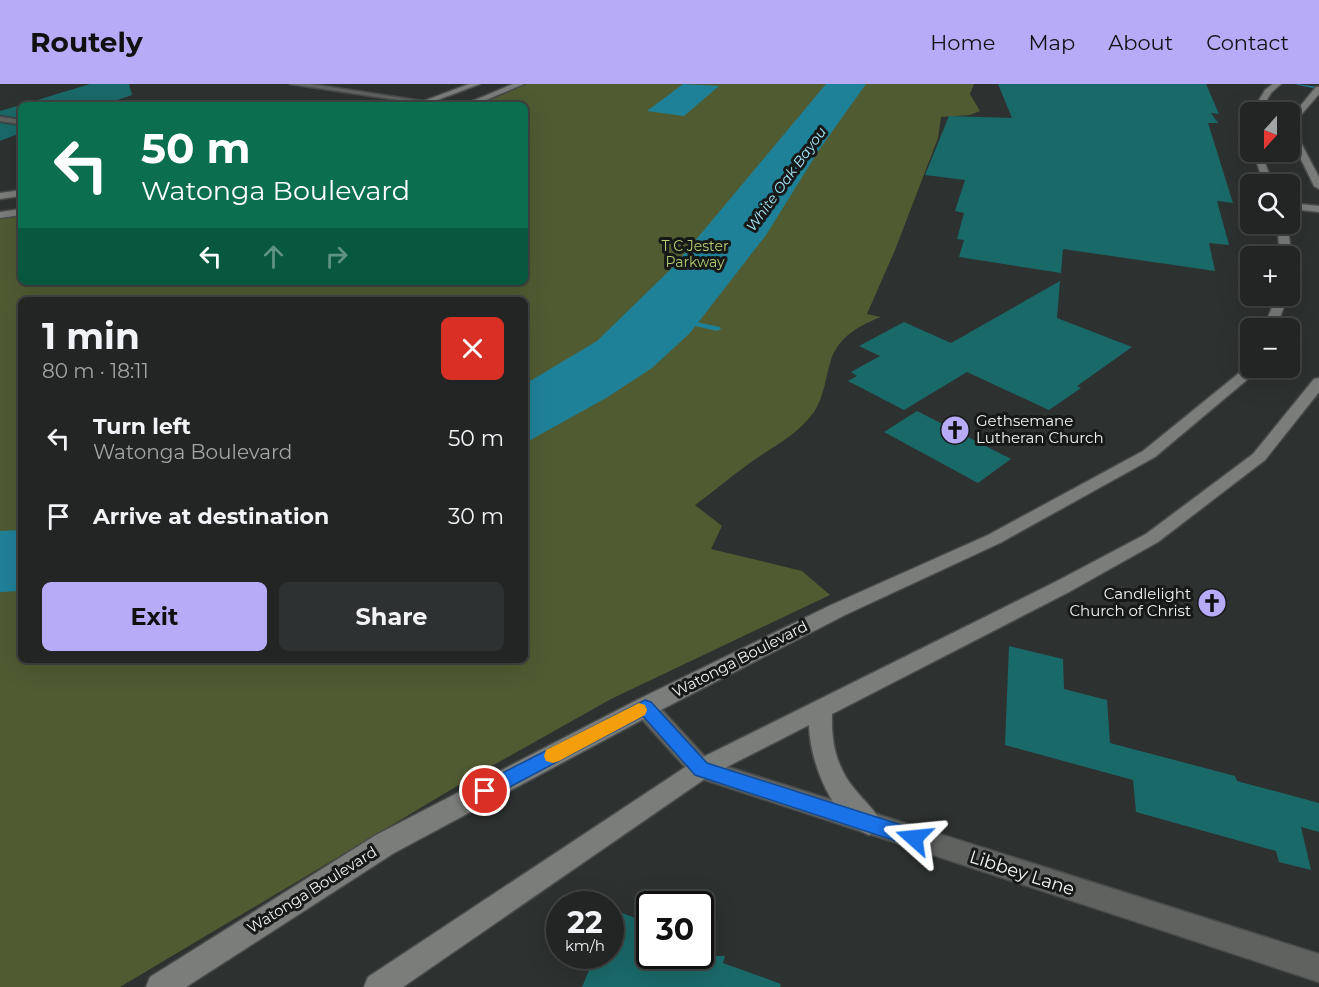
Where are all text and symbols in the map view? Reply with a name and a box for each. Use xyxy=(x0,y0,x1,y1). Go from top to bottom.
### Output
text: Routely xyxy=(30,25,143,59)
text: Home xyxy=(930,30,995,55)
text: Map xyxy=(1028,30,1075,55)
text: About xyxy=(1108,30,1173,55)
text: Contact xyxy=(1206,30,1289,55)
north arrow xyxy=(1240,102,1300,162)
map controls xyxy=(1240,102,1300,378)
text: 50 m xyxy=(141,122,250,174)
water label: White Oak Bayou xyxy=(742,123,830,235)
icon: left xyxy=(42,126,120,204)
text: Watonga Boulevard xyxy=(141,174,410,207)
button: search xyxy=(1240,174,1300,234)
park label: T C Jester Parkway xyxy=(661,237,729,271)
icon: left xyxy=(194,240,227,273)
icon: ahead xyxy=(257,240,290,273)
icon: right xyxy=(320,240,353,273)
button: + xyxy=(1240,246,1300,306)
text: 1 min xyxy=(42,314,140,358)
button: close xyxy=(441,317,504,380)
button: − xyxy=(1240,318,1300,378)
text: 80 m · 18:11 xyxy=(42,359,149,383)
place label: Gethsemane Lutheran Church xyxy=(976,411,1104,447)
text: Turn left xyxy=(93,413,191,440)
church icon: Gethsemane Lutheran Church xyxy=(939,414,971,446)
icon: left xyxy=(42,422,75,455)
text: 50 m xyxy=(448,425,504,452)
text: Watonga Boulevard xyxy=(93,440,292,464)
icon: arrive xyxy=(42,500,75,533)
text: Arrive at destination xyxy=(93,503,329,530)
text: 30 m xyxy=(448,503,504,530)
button: Exit xyxy=(42,582,267,651)
button: Share xyxy=(279,582,504,651)
place label: Candlelight Church of Christ xyxy=(1069,584,1191,620)
church icon: Candlelight Church of Christ xyxy=(1196,587,1228,619)
street label: Watonga Boulevard xyxy=(669,616,811,701)
pin xyxy=(459,765,510,816)
icon: arrive xyxy=(468,774,501,807)
position arrow xyxy=(882,806,946,870)
street label: Watonga Boulevard xyxy=(243,842,380,937)
street label: Libbey Lane xyxy=(967,846,1078,900)
speed limit sign: 30 xyxy=(636,891,714,969)
text: 22 xyxy=(567,904,603,941)
text: km/h xyxy=(565,936,605,955)

